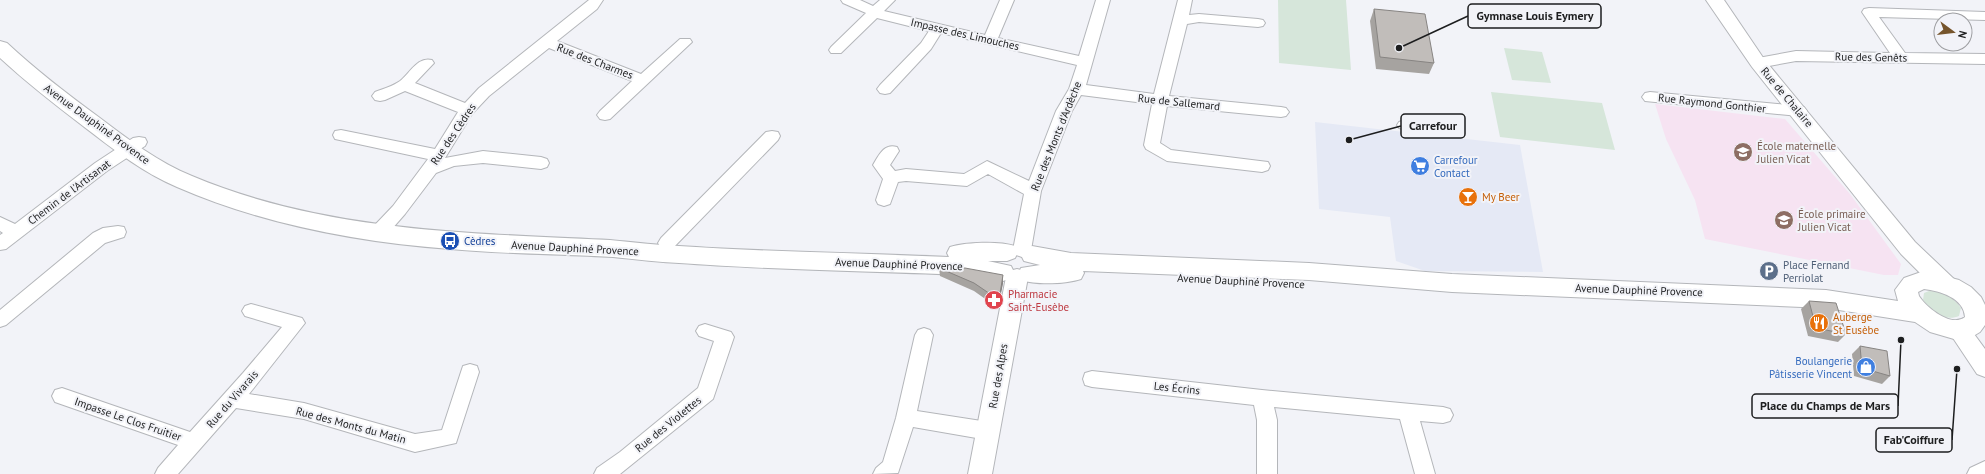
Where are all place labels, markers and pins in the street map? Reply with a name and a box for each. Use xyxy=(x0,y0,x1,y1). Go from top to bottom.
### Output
callout: Gymnase Louis Eymery xyxy=(1468,4,1601,28)
callout: Carrefour xyxy=(1401,114,1465,138)
place label: École maternelle Julien Vicat xyxy=(1756,139,1837,166)
school or university icon: École maternelle Julien Vicat xyxy=(1732,141,1754,163)
place label: Carrefour Contact xyxy=(1434,153,1478,180)
supermarket icon: Carrefour Contact xyxy=(1409,155,1431,177)
bar icon: My Beer xyxy=(1457,186,1479,208)
place label: My Beer xyxy=(1482,190,1520,204)
place label: École primaire Julien Vicat xyxy=(1797,207,1866,234)
school or university icon: École primaire Julien Vicat xyxy=(1773,209,1795,231)
bus stop icon: Cèdres xyxy=(439,230,461,252)
place label: Cèdres xyxy=(464,234,496,248)
place label: Place Fernand Perriolat xyxy=(1783,258,1850,285)
parking icon: Place Fernand Perriolat xyxy=(1758,260,1780,282)
place label: Pharmacie Saint-Eusèbe xyxy=(1008,287,1070,314)
pharmacy icon: Pharmacie Saint-Eusèbe xyxy=(983,289,1005,311)
place label: Auberge St Eusèbe xyxy=(1833,310,1879,337)
restaurant icon: Auberge St Eusèbe xyxy=(1808,312,1830,334)
place label: Boulangerie Pâtisserie Vincent xyxy=(1769,354,1852,381)
shop icon: Boulangerie Pâtisserie Vincent xyxy=(1855,356,1877,378)
callout: Place du Champs de Mars xyxy=(1752,394,1898,418)
callout: Fab'Coiffure xyxy=(1876,428,1952,452)

